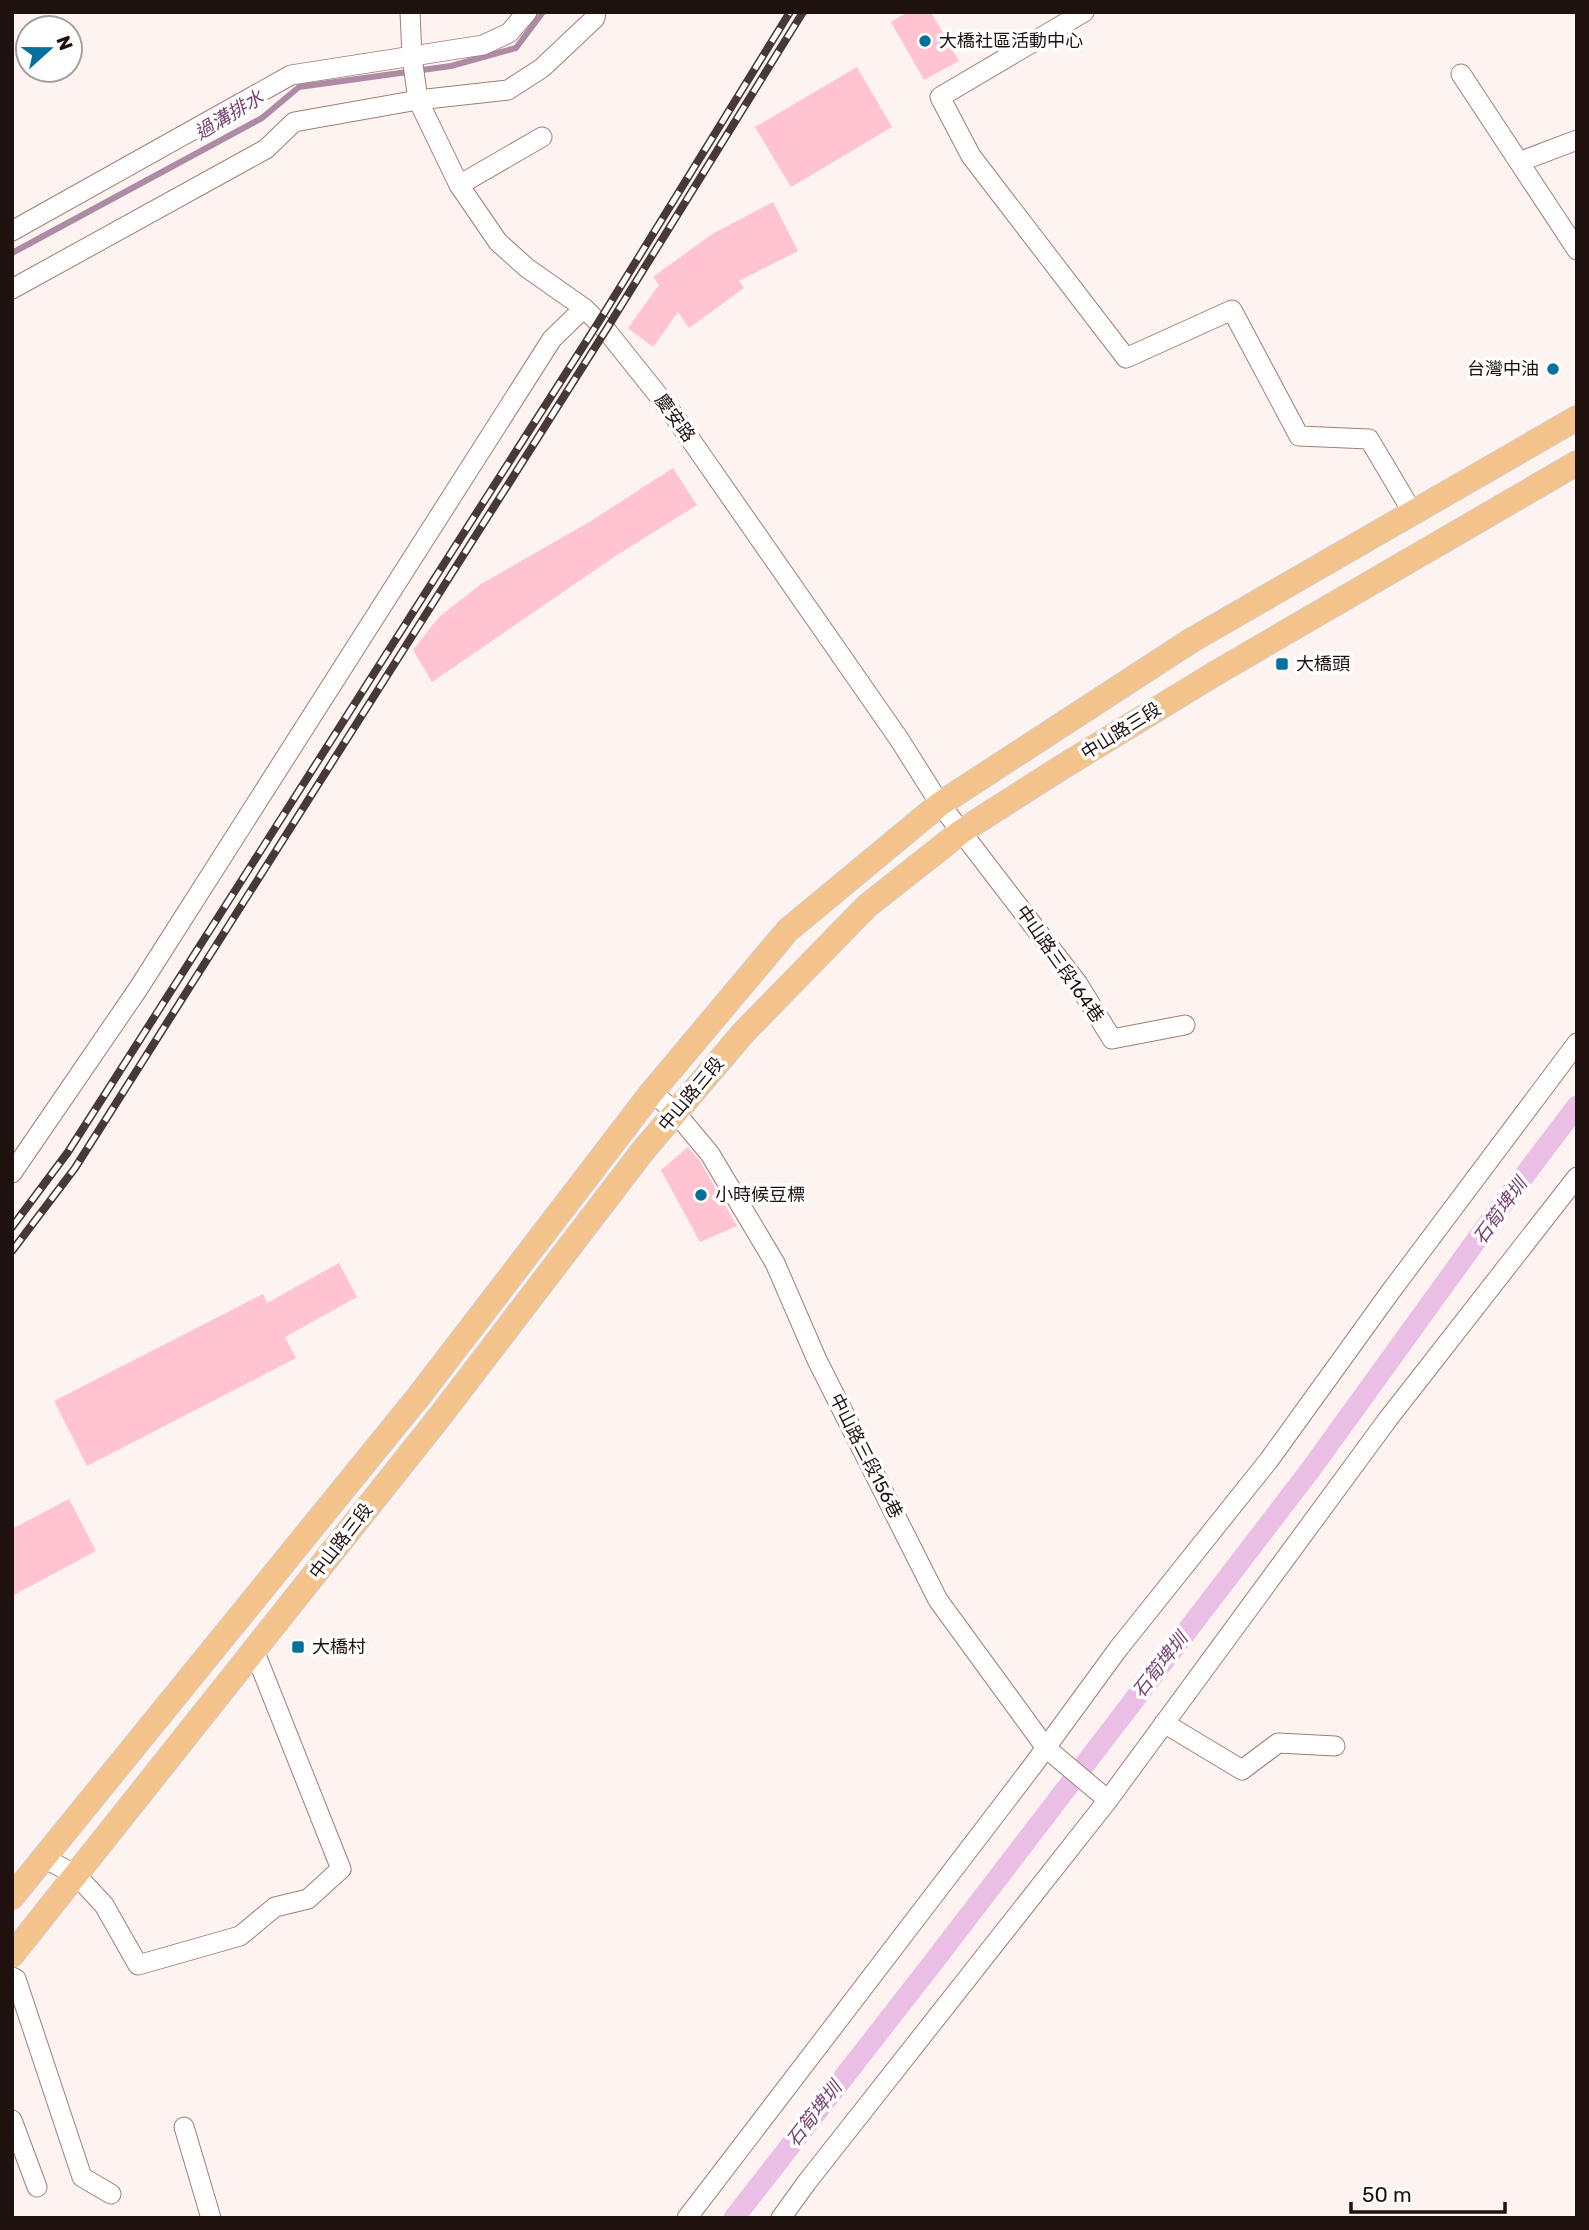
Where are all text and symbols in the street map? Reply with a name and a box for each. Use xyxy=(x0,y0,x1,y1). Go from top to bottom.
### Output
north arrow xyxy=(14,14,84,84)
place label: 大橋社區活動中心 xyxy=(939,30,1083,52)
text: N xyxy=(51,33,78,54)
marker: 大橋社區活動中心 xyxy=(917,33,933,49)
water label: 過溝排水 xyxy=(190,85,268,144)
place label: 台灣中油 xyxy=(1467,358,1539,380)
marker: 台灣中油 xyxy=(1545,361,1561,377)
street label: 慶安路 xyxy=(650,390,700,446)
place label: 大橋頭 xyxy=(1296,653,1350,675)
marker: 大橋頭 xyxy=(1274,656,1290,672)
street label: 中山路三段 xyxy=(1077,698,1165,764)
street label: 中山路三段164巷 xyxy=(1011,901,1109,1027)
street label: 中山路三段 xyxy=(654,1052,728,1136)
water label: 石筍埤圳 xyxy=(1468,1171,1533,1249)
place label: 小時候豆標 xyxy=(715,1184,805,1206)
marker: 小時候豆標 xyxy=(693,1187,709,1203)
street label: 中山路三段156巷 xyxy=(825,1390,907,1522)
street label: 中山路三段 xyxy=(305,1499,377,1583)
water label: 石筍埤圳 xyxy=(1128,1626,1194,1702)
place label: 大橋村 xyxy=(312,1636,366,1658)
marker: 大橋村 xyxy=(290,1639,306,1655)
water label: 石筍埤圳 xyxy=(782,2075,848,2151)
scale bar xyxy=(1351,2170,1505,2214)
text: 50 m xyxy=(1362,2182,1412,2207)

